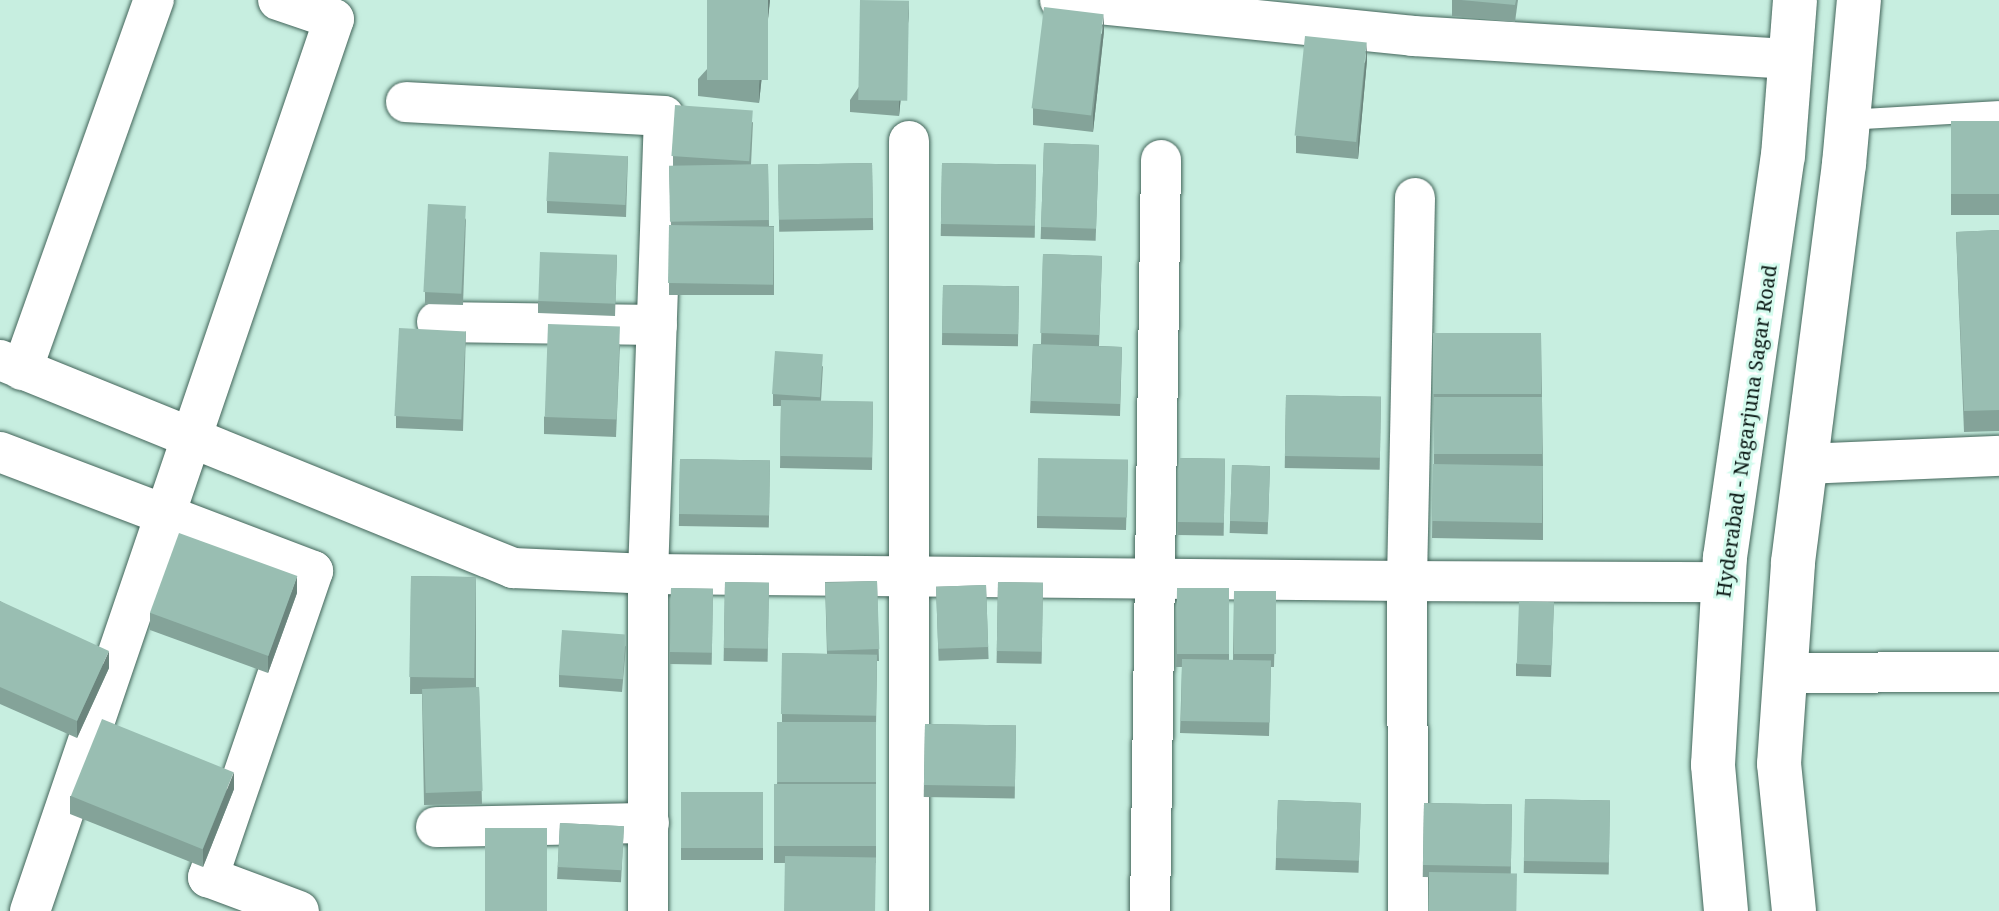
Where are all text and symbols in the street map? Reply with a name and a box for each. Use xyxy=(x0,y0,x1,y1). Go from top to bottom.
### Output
street label: Hyderabad - Nagarjuna Sagar Road xyxy=(1711,263,1781,599)

